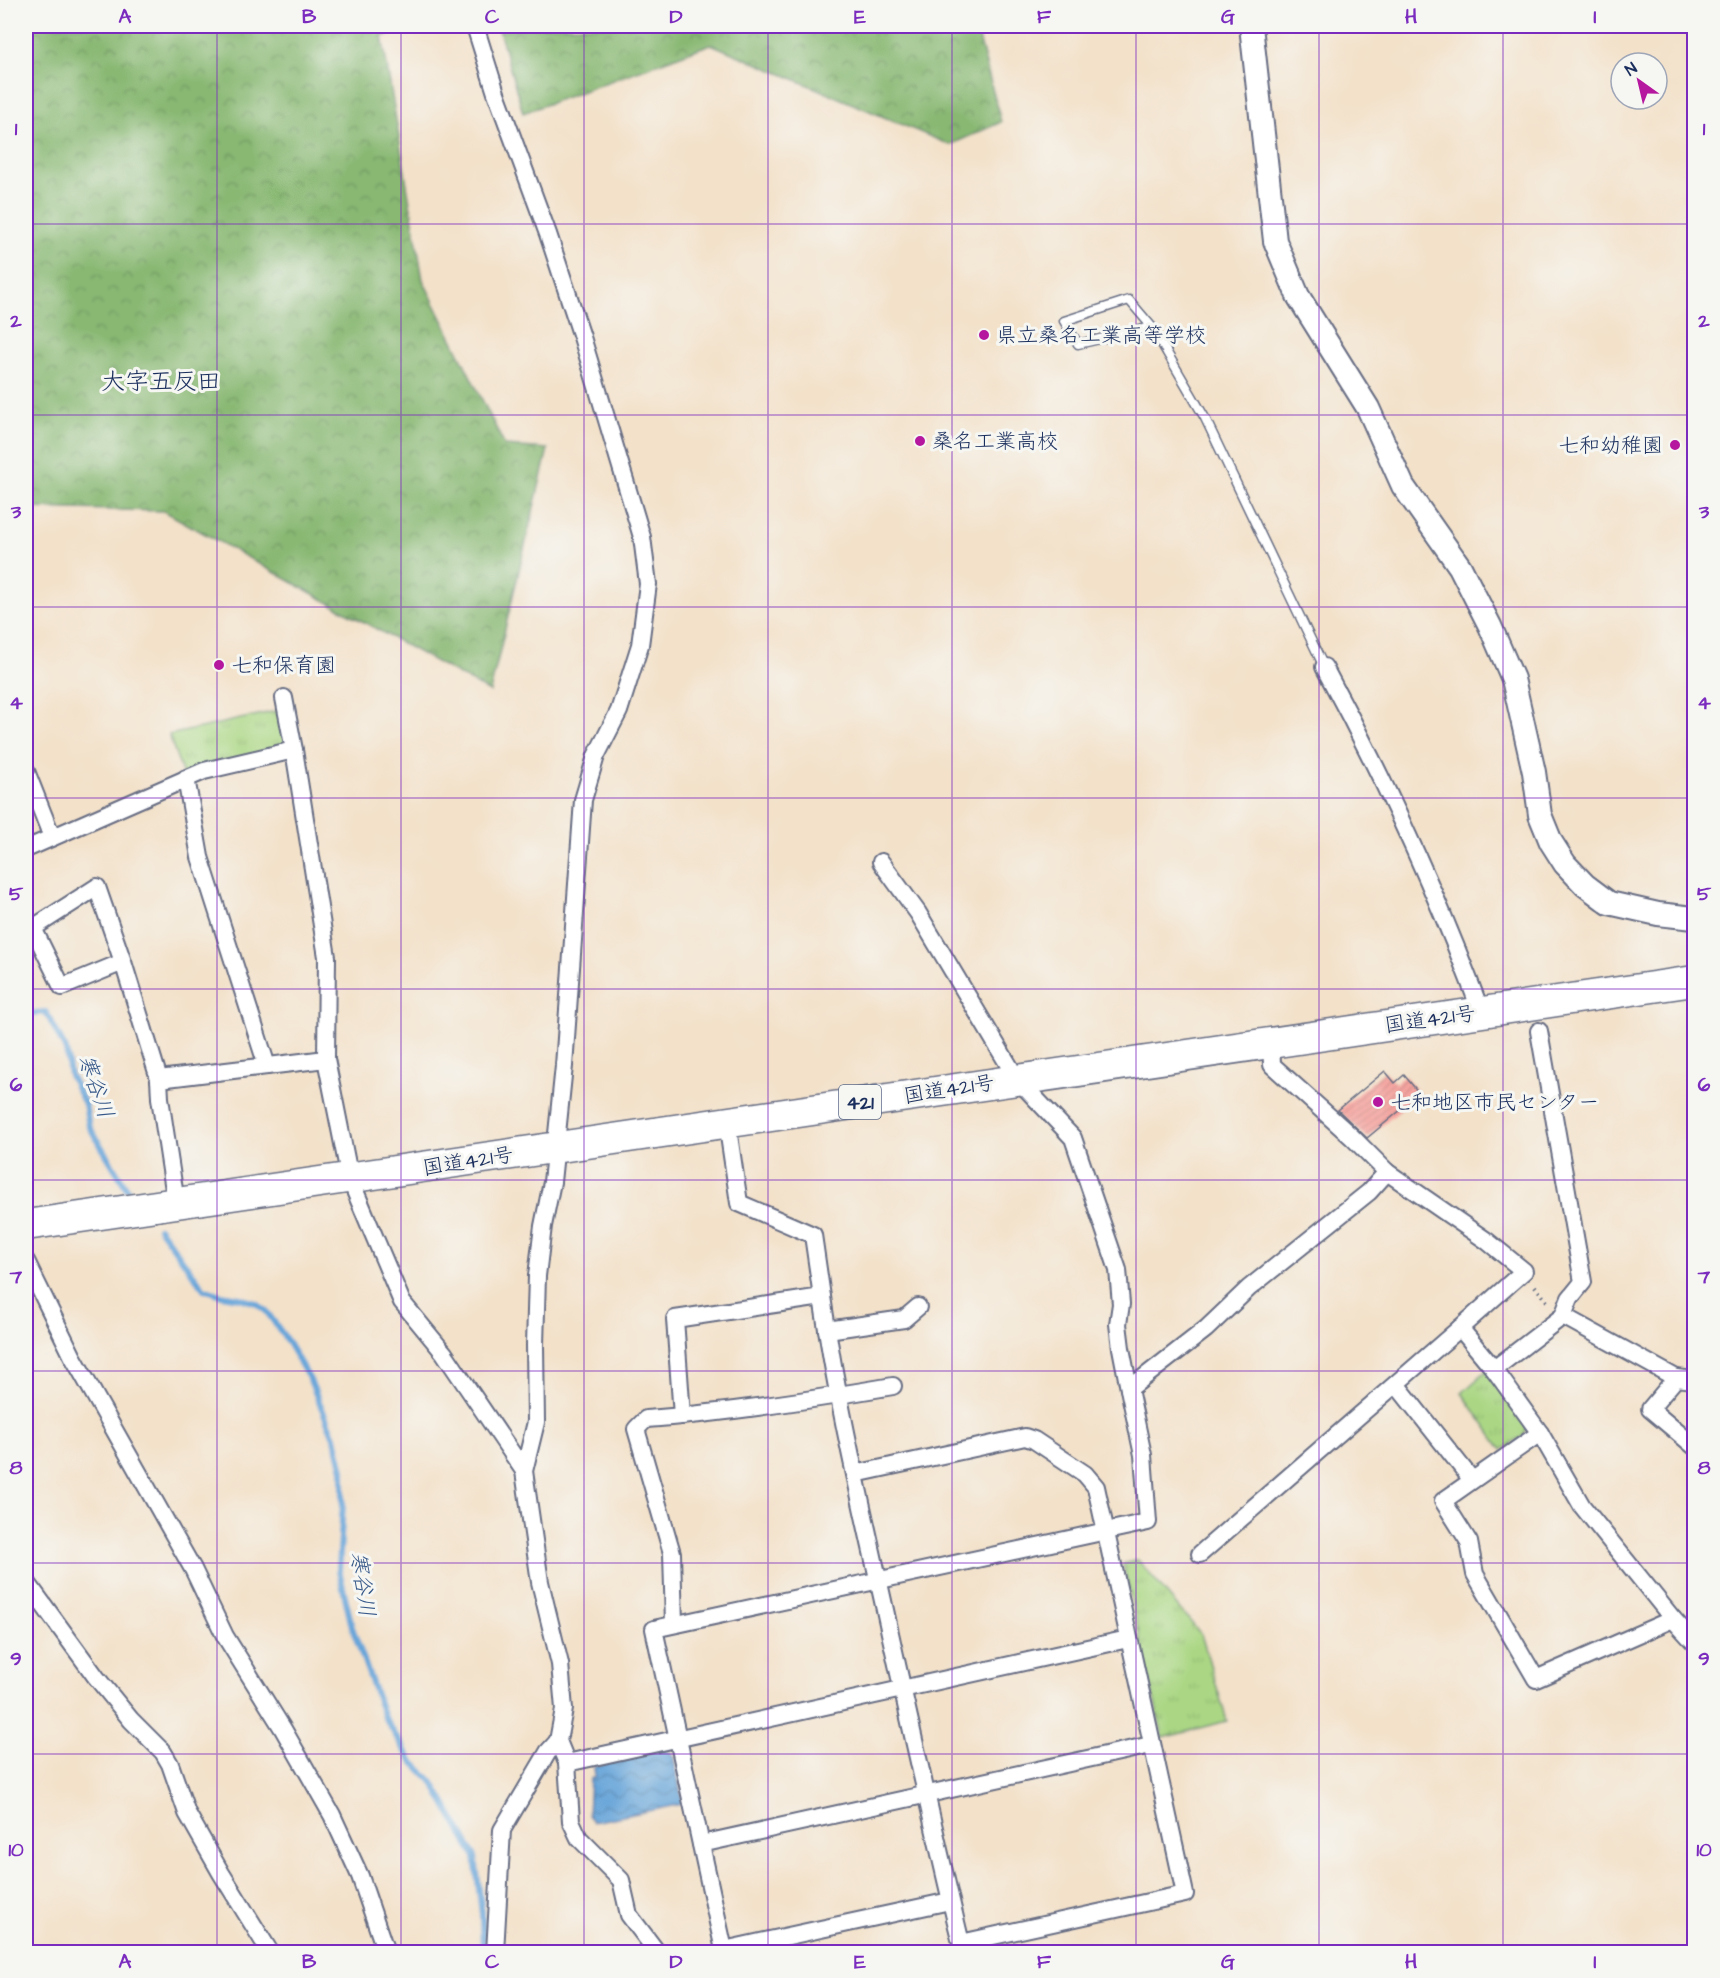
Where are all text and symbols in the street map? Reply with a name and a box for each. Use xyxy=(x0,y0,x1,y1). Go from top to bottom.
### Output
text: A xyxy=(119,3,132,31)
text: B xyxy=(302,3,317,31)
text: C xyxy=(485,3,500,31)
text: D xyxy=(670,3,683,31)
text: E xyxy=(854,3,866,31)
text: F xyxy=(1037,3,1052,31)
text: G xyxy=(1221,3,1235,31)
text: H xyxy=(1405,3,1417,31)
text: I xyxy=(1593,3,1597,31)
north arrow xyxy=(1609,51,1669,111)
text: N xyxy=(1621,57,1641,81)
text: 1 xyxy=(15,115,18,143)
text: 1 xyxy=(1703,115,1706,143)
text: 2 xyxy=(9,307,22,335)
text: 2 xyxy=(1697,307,1710,335)
place label: 県立桑名工業高等学校 xyxy=(996,321,1206,350)
marker: 県立桑名工業高等学校 xyxy=(977,328,991,342)
district label: 大字五反田 xyxy=(101,365,221,399)
place label: 桑名工業高校 xyxy=(932,427,1058,456)
place label: 七和幼稚園 xyxy=(1558,431,1663,460)
marker: 桑名工業高校 xyxy=(913,434,927,448)
marker: 七和幼稚園 xyxy=(1668,438,1682,452)
text: 3 xyxy=(10,498,22,526)
text: 3 xyxy=(1698,498,1710,526)
place label: 七和保育園 xyxy=(231,651,336,680)
marker: 七和保育園 xyxy=(212,658,226,672)
text: 4 xyxy=(9,689,23,717)
text: 4 xyxy=(1697,689,1711,717)
text: 5 xyxy=(9,880,24,908)
text: 5 xyxy=(1697,880,1712,908)
street label: 国道421号 xyxy=(1382,999,1478,1040)
water label: 寒谷川 xyxy=(70,1050,121,1123)
street label: 国道421号 xyxy=(901,1068,997,1111)
text: 6 xyxy=(10,1071,23,1099)
text: 6 xyxy=(1698,1071,1711,1099)
road number: 421 xyxy=(839,1085,881,1119)
place label: 七和地区市民センター xyxy=(1390,1088,1599,1117)
marker: 七和地区市民センター xyxy=(1371,1095,1385,1109)
street label: 国道421号 xyxy=(420,1140,516,1183)
text: 7 xyxy=(9,1263,23,1291)
text: 7 xyxy=(1697,1263,1711,1291)
text: 8 xyxy=(10,1454,23,1482)
text: 8 xyxy=(1698,1454,1711,1482)
water label: 寒谷川 xyxy=(343,1549,382,1619)
text: 9 xyxy=(10,1645,22,1673)
text: 9 xyxy=(1698,1645,1710,1673)
text: 10 xyxy=(8,1836,24,1864)
text: 10 xyxy=(1696,1836,1712,1864)
text: A xyxy=(119,1948,132,1976)
text: B xyxy=(302,1948,317,1976)
text: C xyxy=(485,1948,500,1976)
text: D xyxy=(670,1948,683,1976)
text: E xyxy=(854,1948,866,1976)
text: F xyxy=(1037,1948,1052,1976)
text: G xyxy=(1221,1948,1235,1976)
text: H xyxy=(1405,1948,1417,1976)
text: I xyxy=(1593,1948,1597,1976)

